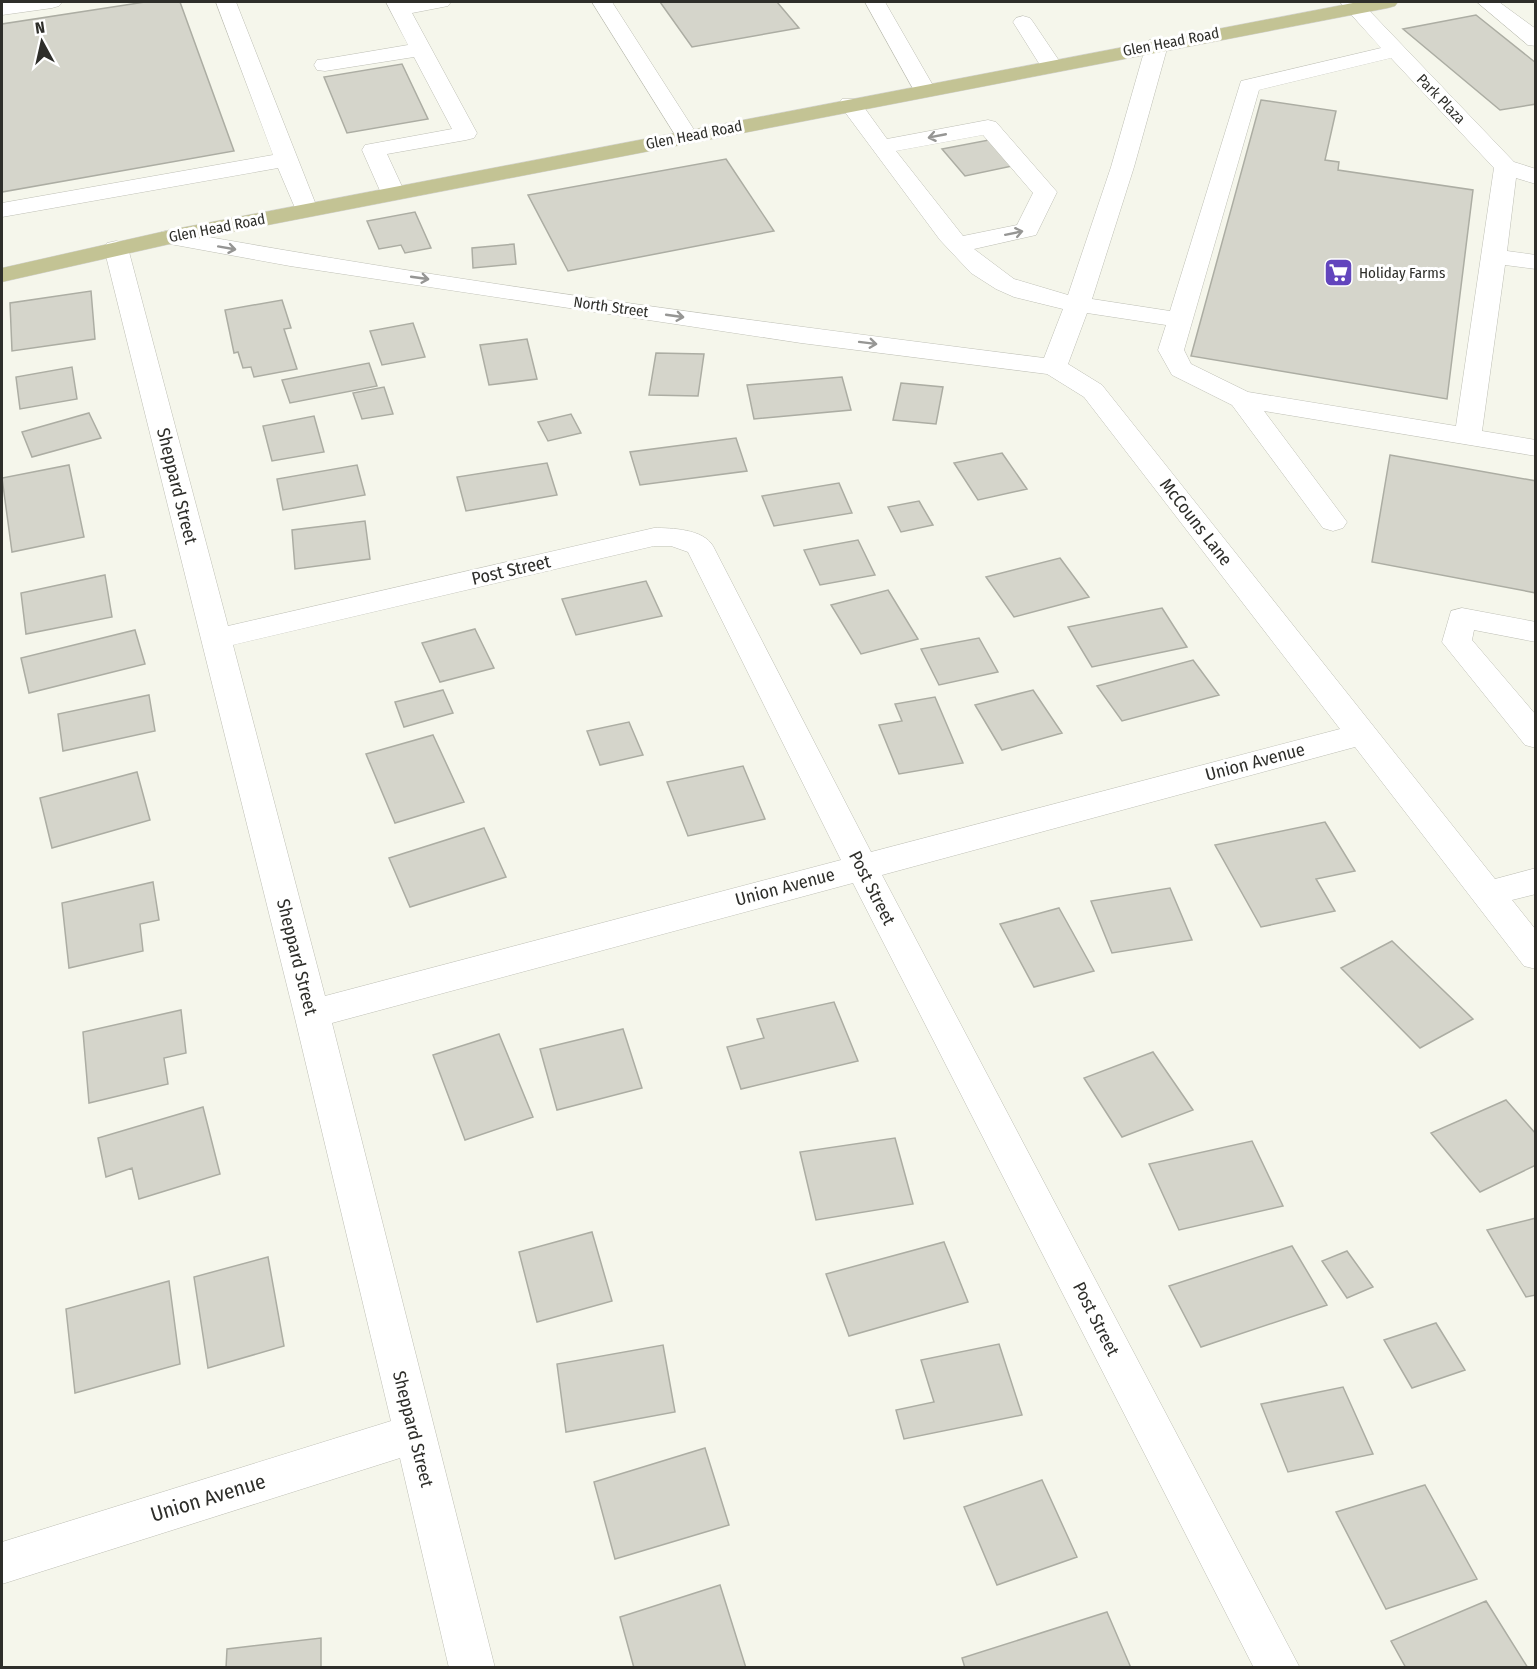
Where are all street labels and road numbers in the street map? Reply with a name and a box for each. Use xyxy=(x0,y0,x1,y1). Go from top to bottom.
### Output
street label: Glen Head Road xyxy=(1121,24,1221,60)
street label: Park Plaza xyxy=(1413,70,1469,128)
street label: Glen Head Road xyxy=(644,117,744,153)
street label: Glen Head Road xyxy=(167,210,267,246)
street label: North Street xyxy=(572,293,650,321)
street label: Sheppard Street xyxy=(152,426,202,547)
street label: McCouns Lane xyxy=(1155,474,1237,570)
street label: Post Street xyxy=(469,550,553,590)
street label: Union Avenue xyxy=(1203,738,1307,786)
street label: Post Street xyxy=(844,847,900,929)
street label: Union Avenue xyxy=(733,863,837,911)
street label: Sheppard Street xyxy=(272,897,322,1018)
street label: Post Street xyxy=(1068,1278,1124,1360)
street label: Sheppard Street xyxy=(388,1369,438,1490)
street label: Union Avenue xyxy=(147,1468,269,1528)

